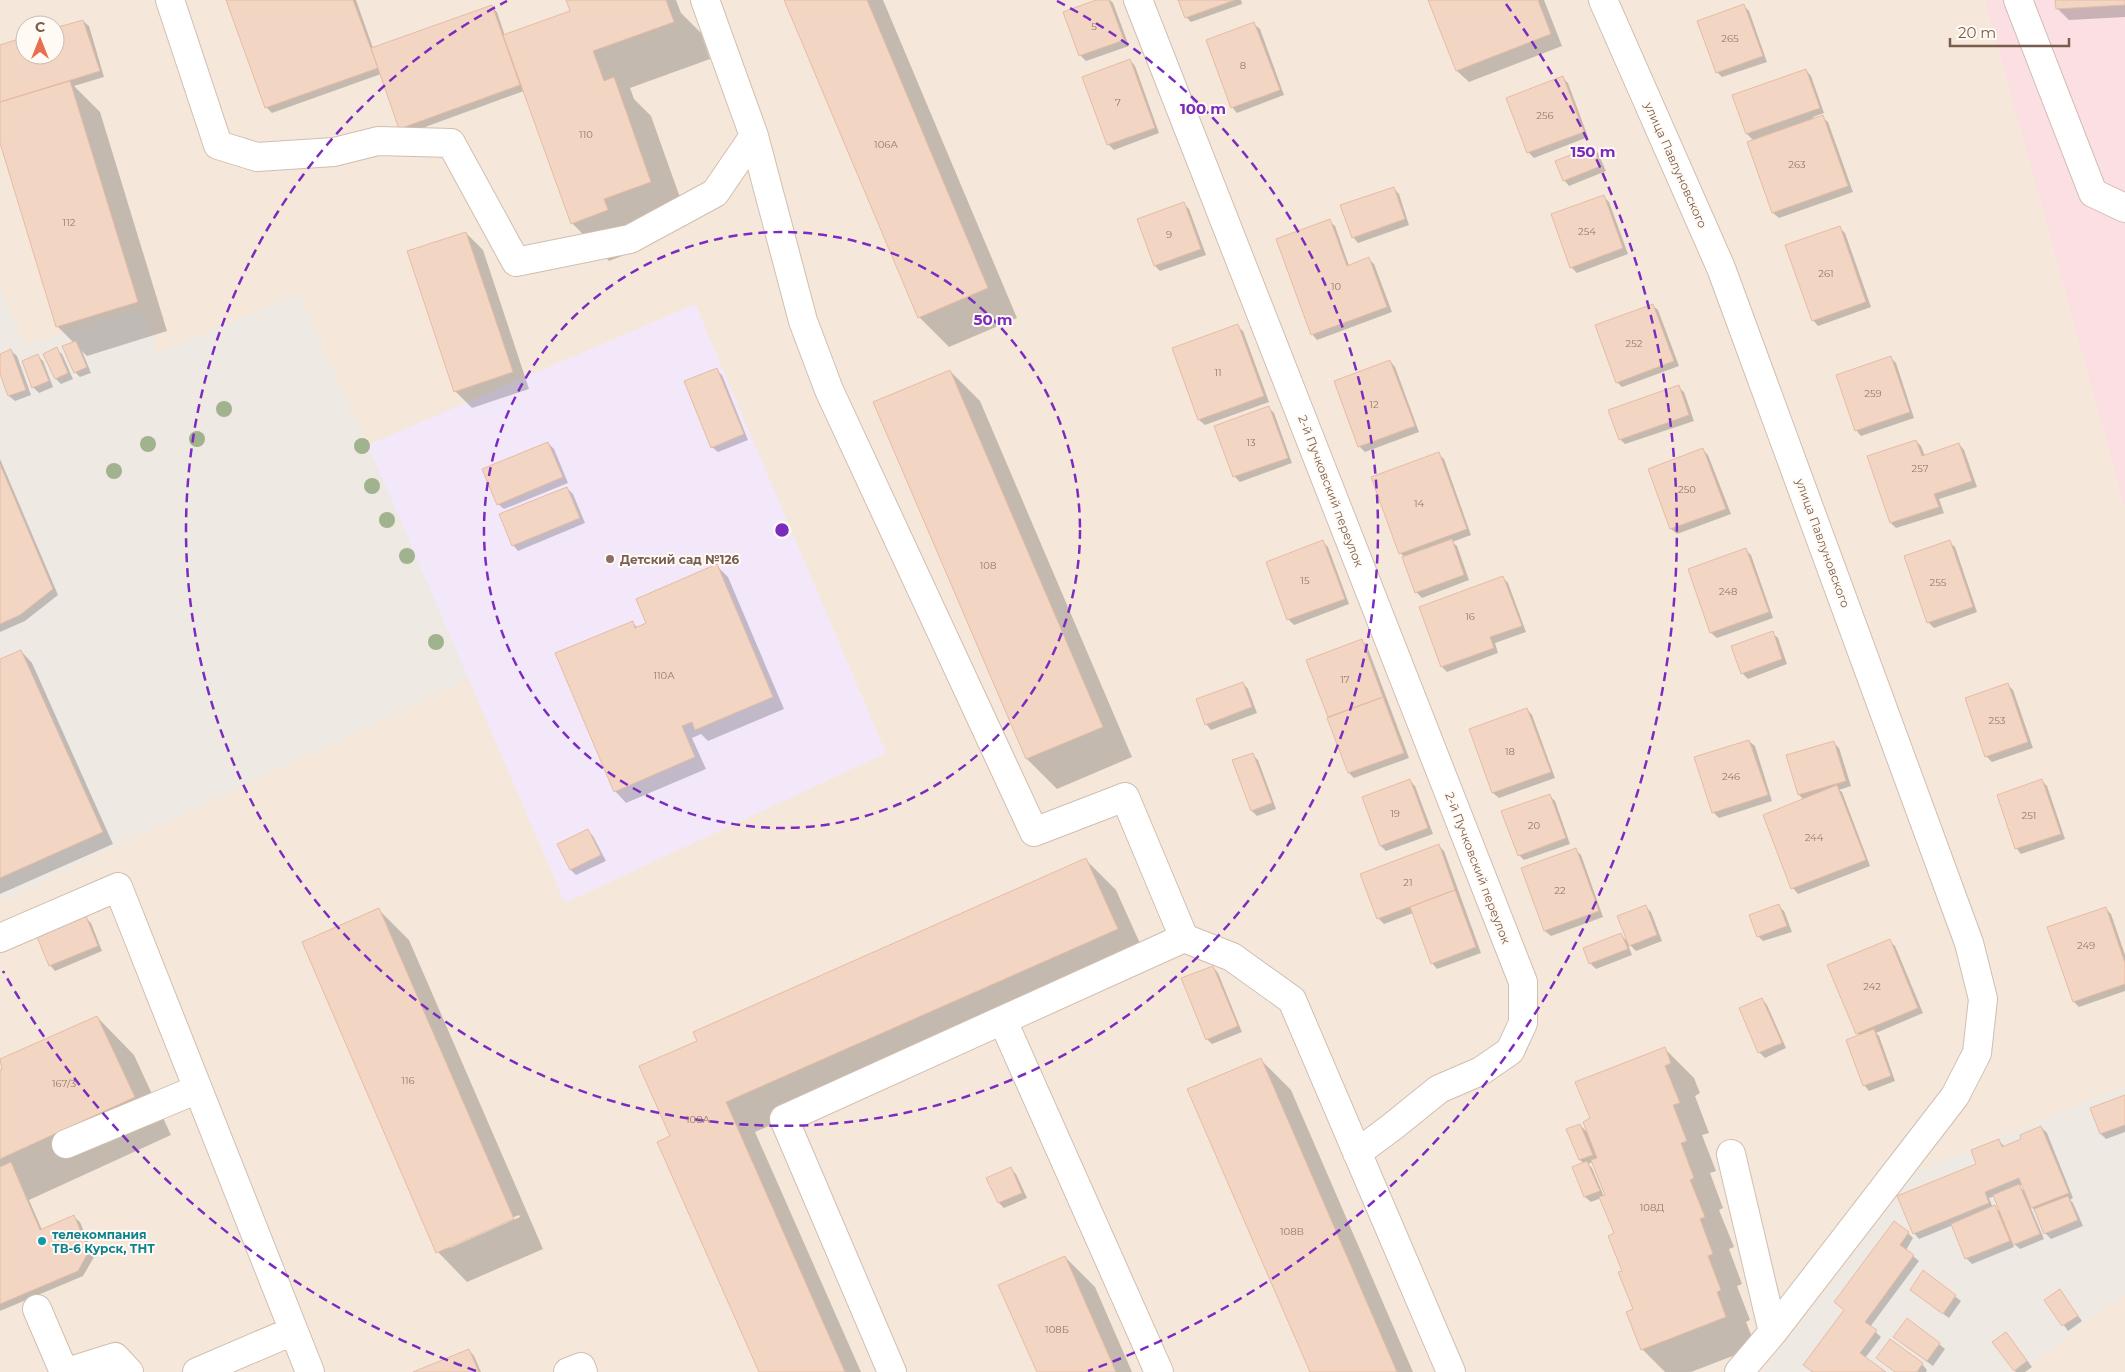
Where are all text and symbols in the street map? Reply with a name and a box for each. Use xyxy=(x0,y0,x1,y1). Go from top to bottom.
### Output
north arrow xyxy=(15,15,65,65)
scale bar xyxy=(1950,15,2069,47)
text: С xyxy=(35,18,45,36)
house number: 5 xyxy=(1091,20,1097,33)
text: 20 m xyxy=(1958,23,1996,42)
house number: 265 xyxy=(1721,32,1739,45)
house number: 8 xyxy=(1240,59,1246,72)
house number: 7 xyxy=(1115,96,1121,109)
text: 100 m xyxy=(1180,99,1226,118)
street label: улица Павлуновского xyxy=(1641,99,1711,231)
house number: 256 xyxy=(1536,109,1554,122)
house number: 110 xyxy=(579,128,593,141)
house number: 106А xyxy=(874,138,898,151)
text: 150 m xyxy=(1571,142,1615,161)
house number: 263 xyxy=(1788,158,1806,171)
house number: 112 xyxy=(63,216,76,229)
house number: 254 xyxy=(1578,225,1596,238)
house number: 9 xyxy=(1166,228,1172,241)
house number: 261 xyxy=(1818,267,1834,280)
house number: 10 xyxy=(1331,280,1341,293)
text: 50 m xyxy=(973,310,1013,329)
house number: 252 xyxy=(1626,337,1643,350)
house number: 11 xyxy=(1214,366,1222,379)
house number: 259 xyxy=(1864,387,1882,400)
house number: 12 xyxy=(1369,398,1379,411)
street label: 2-й Пучковский переулок xyxy=(1295,413,1367,569)
house number: 13 xyxy=(1246,436,1256,449)
house number: 257 xyxy=(1911,462,1929,475)
street label: улица Павлуновского xyxy=(1792,475,1853,610)
house number: 250 xyxy=(1678,483,1696,496)
house number: 14 xyxy=(1414,497,1424,510)
centre of rings xyxy=(773,521,791,539)
place label: Детский сад №126 xyxy=(620,552,740,567)
marker: Детский сад №126 xyxy=(604,553,616,565)
house number: 108 xyxy=(980,559,996,572)
house number: 15 xyxy=(1300,574,1310,587)
house number: 255 xyxy=(1930,576,1947,589)
house number: 248 xyxy=(1719,585,1737,598)
house number: 16 xyxy=(1465,610,1475,623)
house number: 110А xyxy=(653,669,675,682)
house number: 17 xyxy=(1340,673,1350,686)
house number: 253 xyxy=(1989,714,2006,727)
house number: 18 xyxy=(1505,745,1515,758)
house number: 246 xyxy=(1722,770,1740,783)
street label: 2-й Пучковский переулок xyxy=(1442,790,1514,946)
house number: 19 xyxy=(1390,807,1400,820)
house number: 251 xyxy=(2022,809,2036,822)
house number: 20 xyxy=(1528,819,1541,832)
house number: 244 xyxy=(1805,831,1824,844)
house number: 21 xyxy=(1403,876,1413,889)
house number: 22 xyxy=(1554,884,1566,897)
house number: 249 xyxy=(2077,939,2095,952)
house number: 242 xyxy=(1863,980,1881,993)
house number: 116 xyxy=(401,1074,415,1087)
house number: 167/3 xyxy=(52,1077,76,1090)
house number: 108А xyxy=(686,1113,711,1126)
house number: 108Д xyxy=(1640,1201,1664,1214)
house number: 108В xyxy=(1280,1225,1304,1238)
place label: телекомпания ТВ-6 Курск, ТНТ xyxy=(52,1227,155,1256)
marker: телекомпания ТВ-6 Курск, ТНТ xyxy=(36,1235,48,1247)
house number: 108Б xyxy=(1045,1323,1069,1336)

